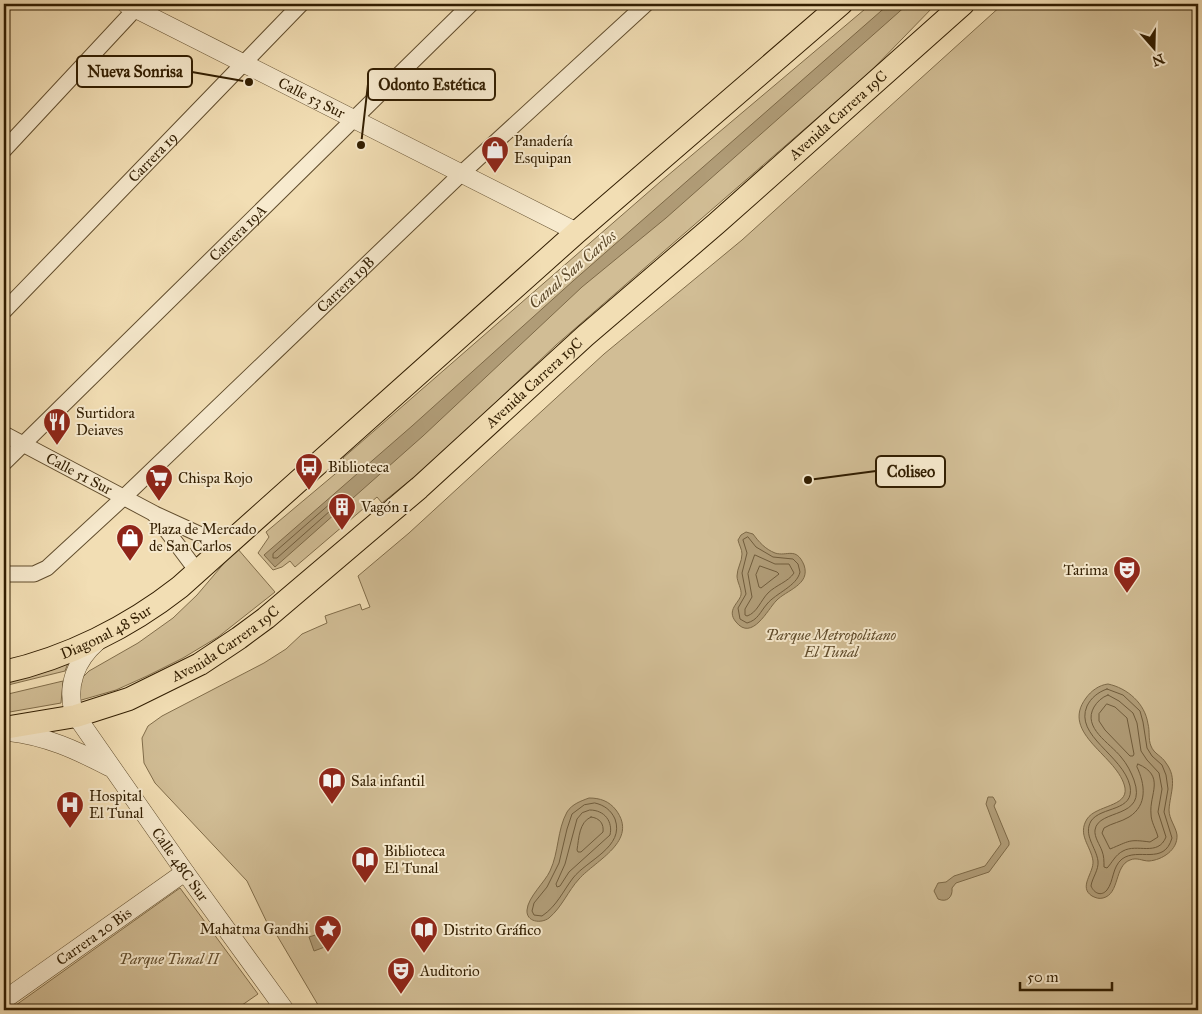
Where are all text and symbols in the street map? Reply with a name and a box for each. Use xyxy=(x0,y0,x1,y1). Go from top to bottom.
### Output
north arrow xyxy=(1130,22,1180,72)
text: N xyxy=(1150,50,1167,70)
callout: Nueva Sonrisa xyxy=(77,56,192,87)
text: Nueva Sonrisa xyxy=(87,62,184,81)
street label: Avenida Carrera 19C xyxy=(785,67,891,164)
callout: Odonto Estética xyxy=(368,69,495,100)
street label: Calle 53 Sur xyxy=(275,73,348,122)
text: Odonto Estética xyxy=(378,75,487,94)
street label: Carrera 19 xyxy=(124,128,181,186)
place label: Panadería Esquipan xyxy=(514,132,574,168)
shop icon: Panadería Esquipan xyxy=(480,135,510,174)
street label: Carrera 19A xyxy=(206,201,270,265)
water label: Canal San Carlos xyxy=(525,226,620,313)
street label: Carrera 19B xyxy=(313,253,378,316)
street label: Avenida Carrera 19C xyxy=(481,334,586,432)
place label: Surtidora Deiaves xyxy=(76,404,135,439)
restaurant icon: Surtidora Deiaves xyxy=(42,407,72,446)
street label: Calle 51 Sur xyxy=(43,449,116,499)
bus stop icon: Biblioteca xyxy=(294,452,324,491)
callout: Coliseo xyxy=(876,456,945,487)
place label: Biblioteca xyxy=(328,458,390,476)
text: Coliseo xyxy=(887,462,935,481)
supermarket icon: Chispa Rojo xyxy=(144,463,174,502)
place label: Chispa Rojo xyxy=(178,469,253,487)
building icon: Vagón 1 xyxy=(327,492,357,531)
place label: Vagón 1 xyxy=(360,498,409,516)
place label: Plaza de Mercado de San Carlos xyxy=(149,520,257,555)
shop icon: Plaza de Mercado de San Carlos xyxy=(115,523,145,562)
theatre icon: Tarima xyxy=(1112,555,1142,594)
place label: Tarima xyxy=(1064,561,1109,579)
street label: Diagonal 48 Sur xyxy=(58,601,156,663)
street label: Avenida Carrera 19C xyxy=(168,602,283,686)
park label: Parque Metropolitano El Tunal xyxy=(766,626,897,661)
library icon: Sala infantil xyxy=(317,766,347,805)
place label: Sala infantil xyxy=(351,772,426,790)
place label: Hospital El Tunal xyxy=(89,787,145,822)
hospital icon: Hospital El Tunal xyxy=(55,790,85,829)
street label: Calle 48C Sur xyxy=(148,824,213,905)
place label: Biblioteca El Tunal xyxy=(384,842,446,877)
library icon: Biblioteca El Tunal xyxy=(350,845,380,884)
street label: Carrera 20 Bis xyxy=(53,904,135,969)
place icon: Mahatma Gandhi xyxy=(313,914,343,953)
library icon: Distrito Gráfico xyxy=(409,915,439,954)
place label: Mahatma Gandhi xyxy=(200,920,309,938)
place label: Distrito Gráfico xyxy=(443,921,542,939)
park label: Parque Tunal II xyxy=(119,950,221,968)
theatre icon: Auditorio xyxy=(386,956,416,995)
scale bar xyxy=(1020,959,1112,991)
place label: Auditorio xyxy=(419,962,480,980)
text: 50 m xyxy=(1027,968,1059,986)

